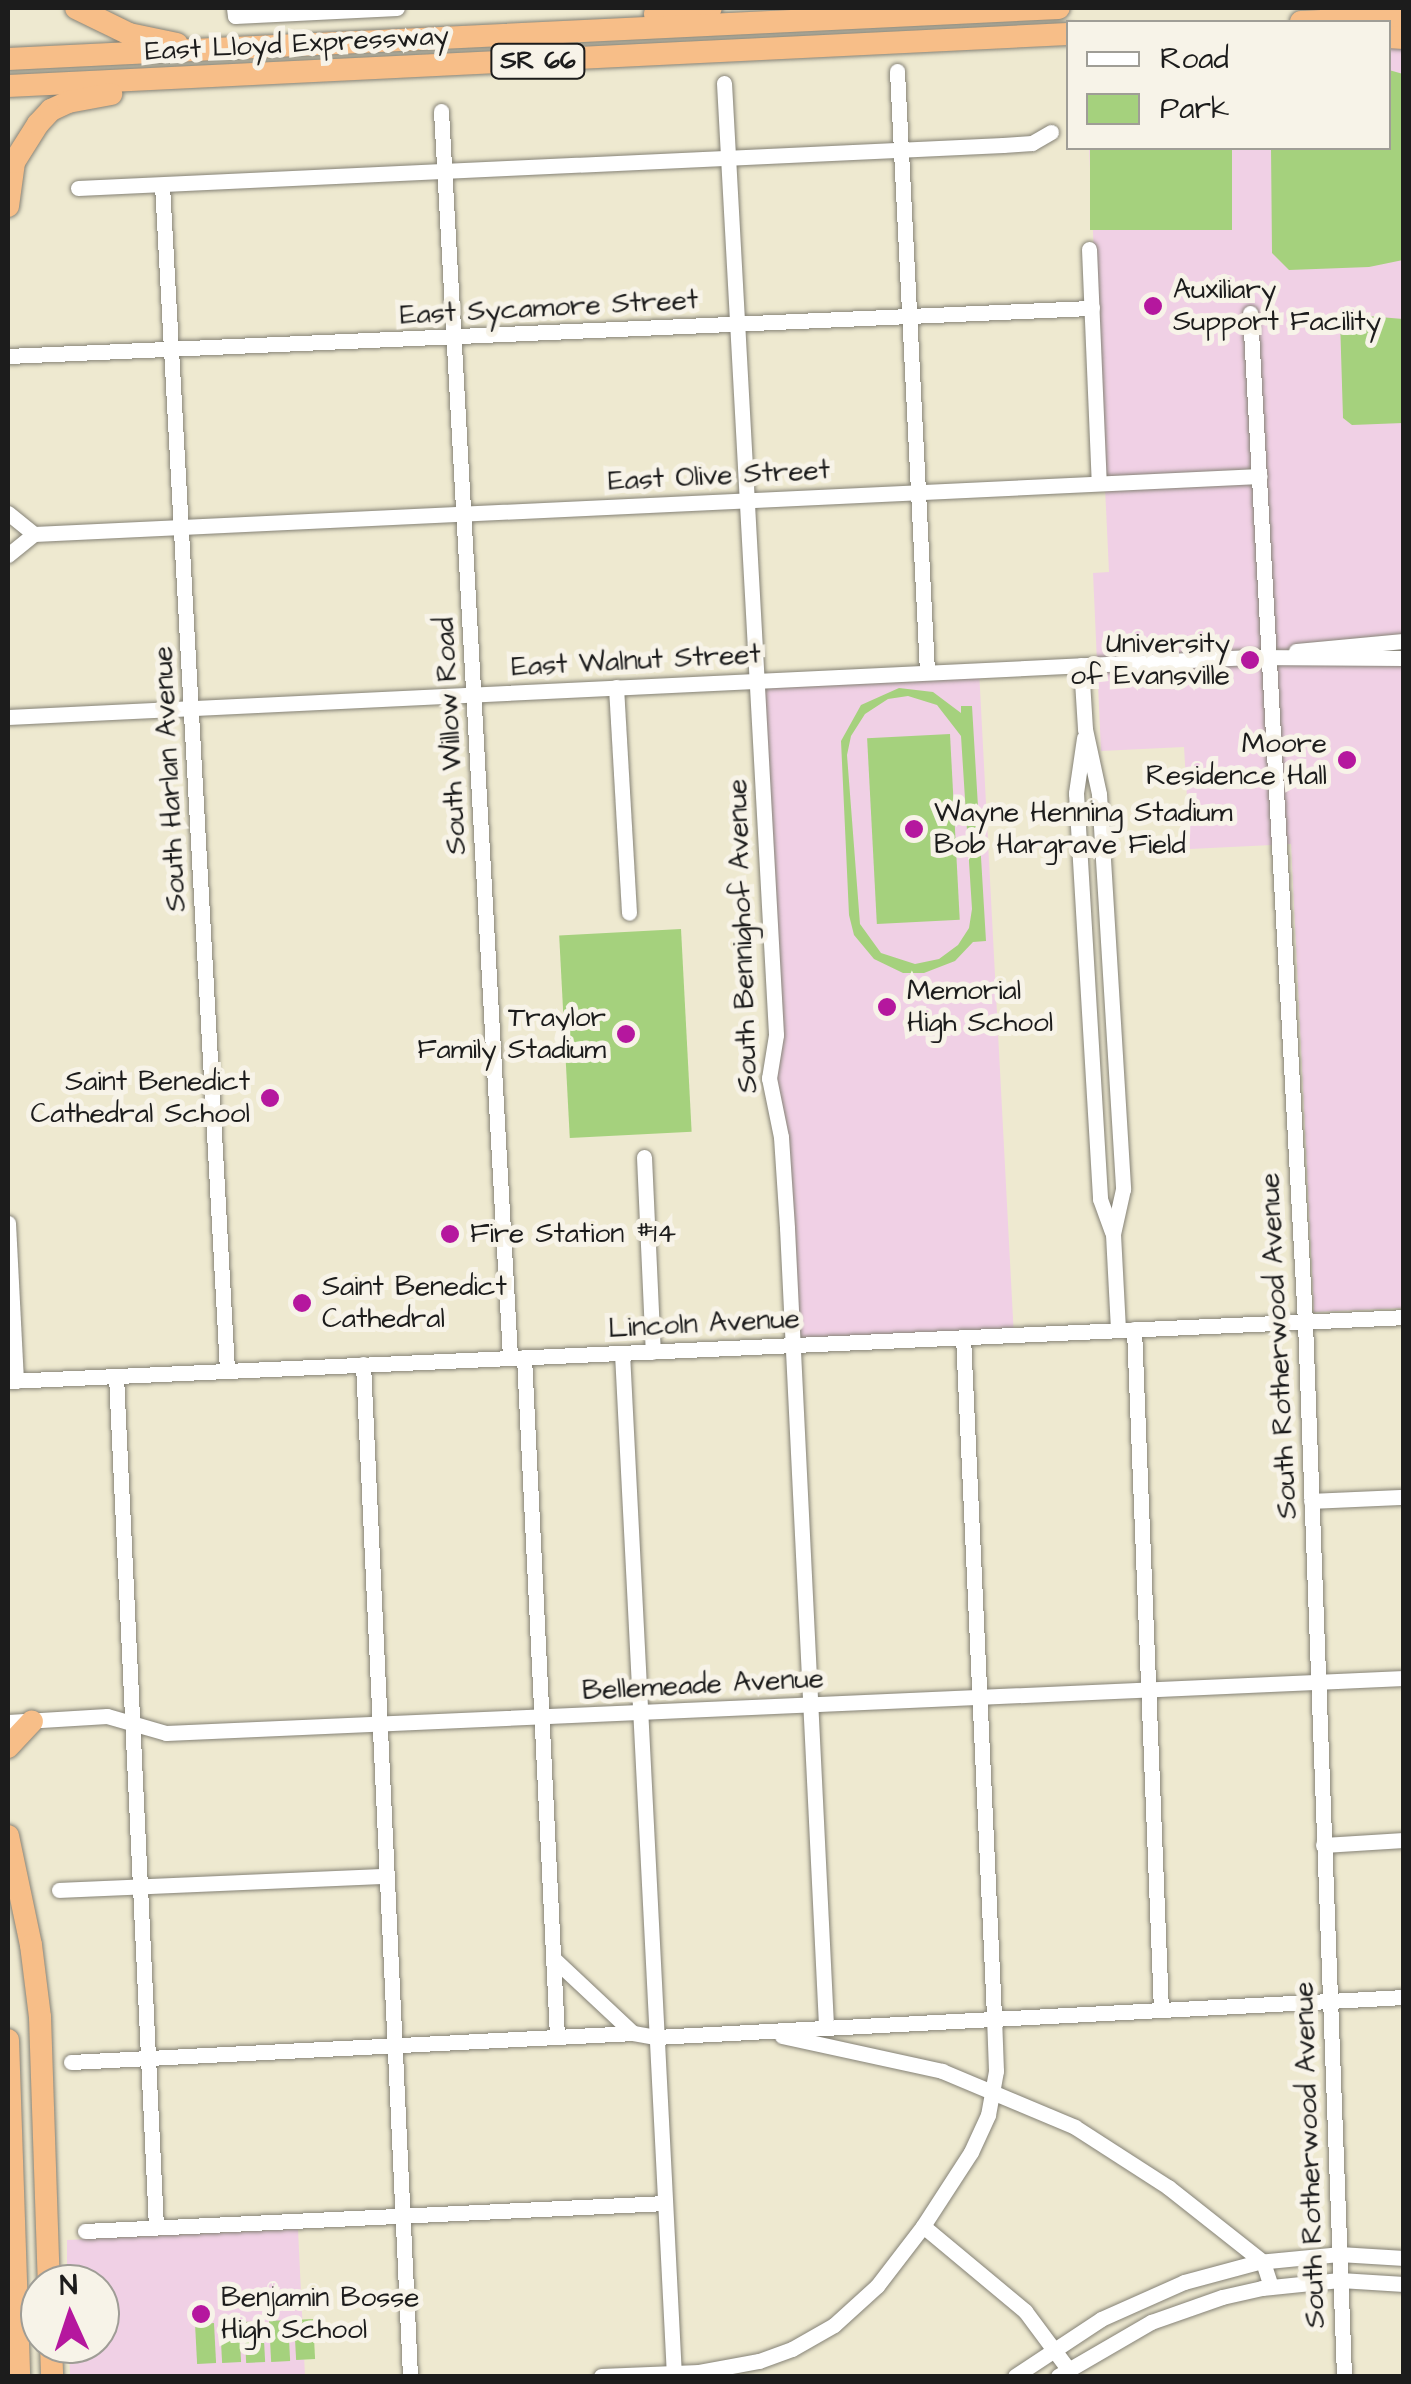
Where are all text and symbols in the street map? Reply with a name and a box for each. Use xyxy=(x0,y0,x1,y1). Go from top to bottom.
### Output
street label: East Lloyd Expressway xyxy=(144,19,450,69)
legend xyxy=(1066,20,1391,150)
text: Road xyxy=(1160,38,1229,80)
road number: SR 66 xyxy=(488,41,588,81)
text: Park xyxy=(1160,88,1229,130)
place label: Auxiliary Support Facility xyxy=(1173,273,1381,339)
street label: East Sycamore Street xyxy=(399,283,699,333)
marker: Auxiliary Support Facility xyxy=(1142,295,1164,317)
street label: East Olive Street xyxy=(607,453,831,499)
street label: South Willow Road xyxy=(428,616,474,856)
place label: University of Evansville xyxy=(1070,627,1230,693)
street label: East Walnut Street xyxy=(511,638,761,684)
street label: South Harlan Avenue xyxy=(146,645,194,913)
marker: University of Evansville xyxy=(1239,649,1261,671)
place label: Moore Residence Hall xyxy=(1146,727,1327,793)
marker: Moore Residence Hall xyxy=(1336,749,1358,771)
street label: South Bennighof Avenue xyxy=(721,778,765,1094)
place label: Wayne Henning Stadium Bob Hargrave Field xyxy=(934,796,1232,862)
marker: Wayne Henning Stadium Bob Hargrave Field xyxy=(903,818,925,840)
place label: Memorial High School xyxy=(907,974,1053,1040)
marker: Memorial High School xyxy=(876,996,898,1018)
place label: Traylor Family Stadium xyxy=(417,1001,606,1067)
marker: Traylor Family Stadium xyxy=(615,1023,637,1045)
place label: Saint Benedict Cathedral School xyxy=(30,1065,250,1131)
marker: Saint Benedict Cathedral School xyxy=(259,1087,281,1109)
street label: South Rotherwood Avenue xyxy=(1253,1172,1305,1520)
place label: Fire Station #14 xyxy=(470,1217,676,1251)
marker: Fire Station #14 xyxy=(439,1223,461,1245)
place label: Saint Benedict Cathedral xyxy=(322,1270,507,1336)
marker: Saint Benedict Cathedral xyxy=(291,1292,313,1314)
street label: Lincoln Avenue xyxy=(607,1302,801,1346)
street label: Bellemeade Avenue xyxy=(581,1662,825,1708)
street label: South Rotherwood Avenue xyxy=(1287,1981,1333,2329)
north arrow xyxy=(20,2264,120,2364)
text: N xyxy=(59,2266,78,2305)
place label: Benjamin Bosse High School xyxy=(221,2281,419,2347)
marker: Benjamin Bosse High School xyxy=(190,2303,212,2325)

